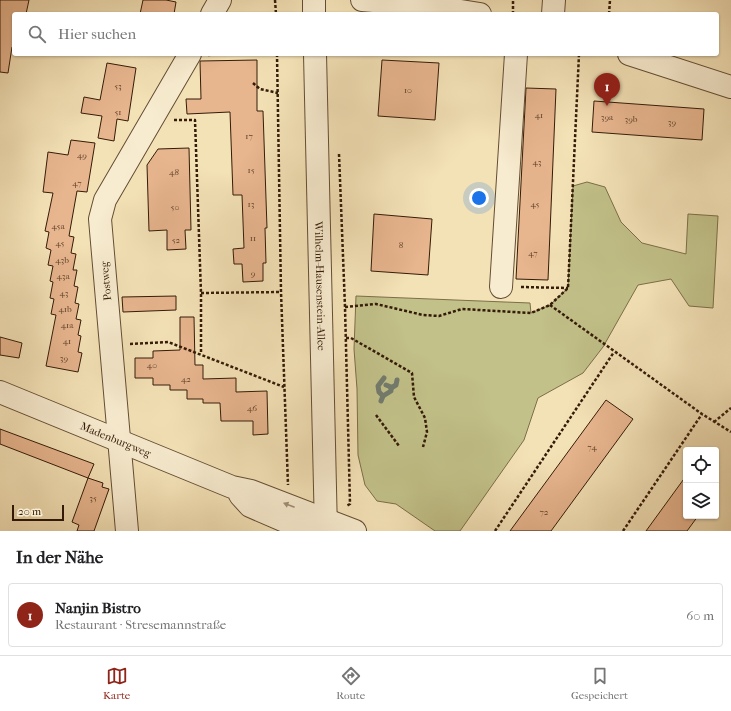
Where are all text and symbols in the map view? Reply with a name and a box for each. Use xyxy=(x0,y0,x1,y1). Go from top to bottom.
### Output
search box xyxy=(12,12,719,56)
icon: search xyxy=(26,23,48,45)
text: Hier suchen xyxy=(58,25,136,43)
pin: 1 xyxy=(594,73,620,106)
house number: 53 xyxy=(114,81,122,91)
house number: 10 xyxy=(404,85,412,95)
house number: 51 xyxy=(114,107,122,117)
house number: 41 xyxy=(535,110,543,120)
house number: 39a xyxy=(601,112,614,122)
house number: 39b xyxy=(624,114,638,124)
house number: 39 xyxy=(668,117,676,127)
house number: 17 xyxy=(245,131,253,141)
house number: 49 xyxy=(77,150,87,160)
house number: 43 xyxy=(532,157,542,167)
house number: 15 xyxy=(247,165,255,175)
house number: 48 xyxy=(169,167,179,177)
house number: 47 xyxy=(72,178,82,188)
your location xyxy=(469,188,489,208)
house number: 13 xyxy=(248,199,255,209)
house number: 45 xyxy=(531,199,540,209)
house number: 50 xyxy=(171,202,179,212)
street label: Wilhelm-Hausenstein-Allee xyxy=(312,220,328,351)
house number: 45a xyxy=(51,221,65,231)
house number: 11 xyxy=(250,233,256,243)
house number: 52 xyxy=(172,235,181,245)
house number: 45 xyxy=(56,238,65,248)
house number: 8 xyxy=(399,240,404,250)
house number: 47 xyxy=(528,248,538,258)
house number: 43b xyxy=(55,255,69,265)
street label: Postweg xyxy=(98,261,114,301)
house number: 9 xyxy=(251,268,256,278)
house number: 43a xyxy=(56,271,70,281)
house number: 43 xyxy=(59,288,69,298)
house number: 41b xyxy=(58,304,72,314)
house number: 41a xyxy=(61,320,74,330)
house number: 41 xyxy=(63,336,71,346)
house number: 39 xyxy=(60,353,68,363)
house number: 40 xyxy=(147,360,157,370)
house number: 42 xyxy=(181,374,191,384)
house number: 46 xyxy=(247,403,257,413)
street label: Madenburgweg xyxy=(79,419,153,460)
house number: 74 xyxy=(587,442,597,452)
map controls xyxy=(683,447,719,519)
button: locate xyxy=(683,447,719,483)
button: layers xyxy=(683,483,719,519)
house number: 35 xyxy=(89,493,97,503)
one-way arrow xyxy=(282,501,294,507)
scale bar xyxy=(12,503,64,522)
text: 20 m xyxy=(18,505,41,518)
house number: 72 xyxy=(540,507,549,517)
text: In der Nähe xyxy=(16,547,103,567)
text: Nanjin Bistro xyxy=(55,599,141,617)
text: 1 xyxy=(28,608,32,623)
text: 60 m xyxy=(686,608,714,623)
text: Restaurant · Stresemannstraße xyxy=(55,617,226,632)
tab: Karte xyxy=(103,665,130,702)
tab: Route xyxy=(336,665,365,702)
tab: Gespeichert xyxy=(571,665,628,702)

